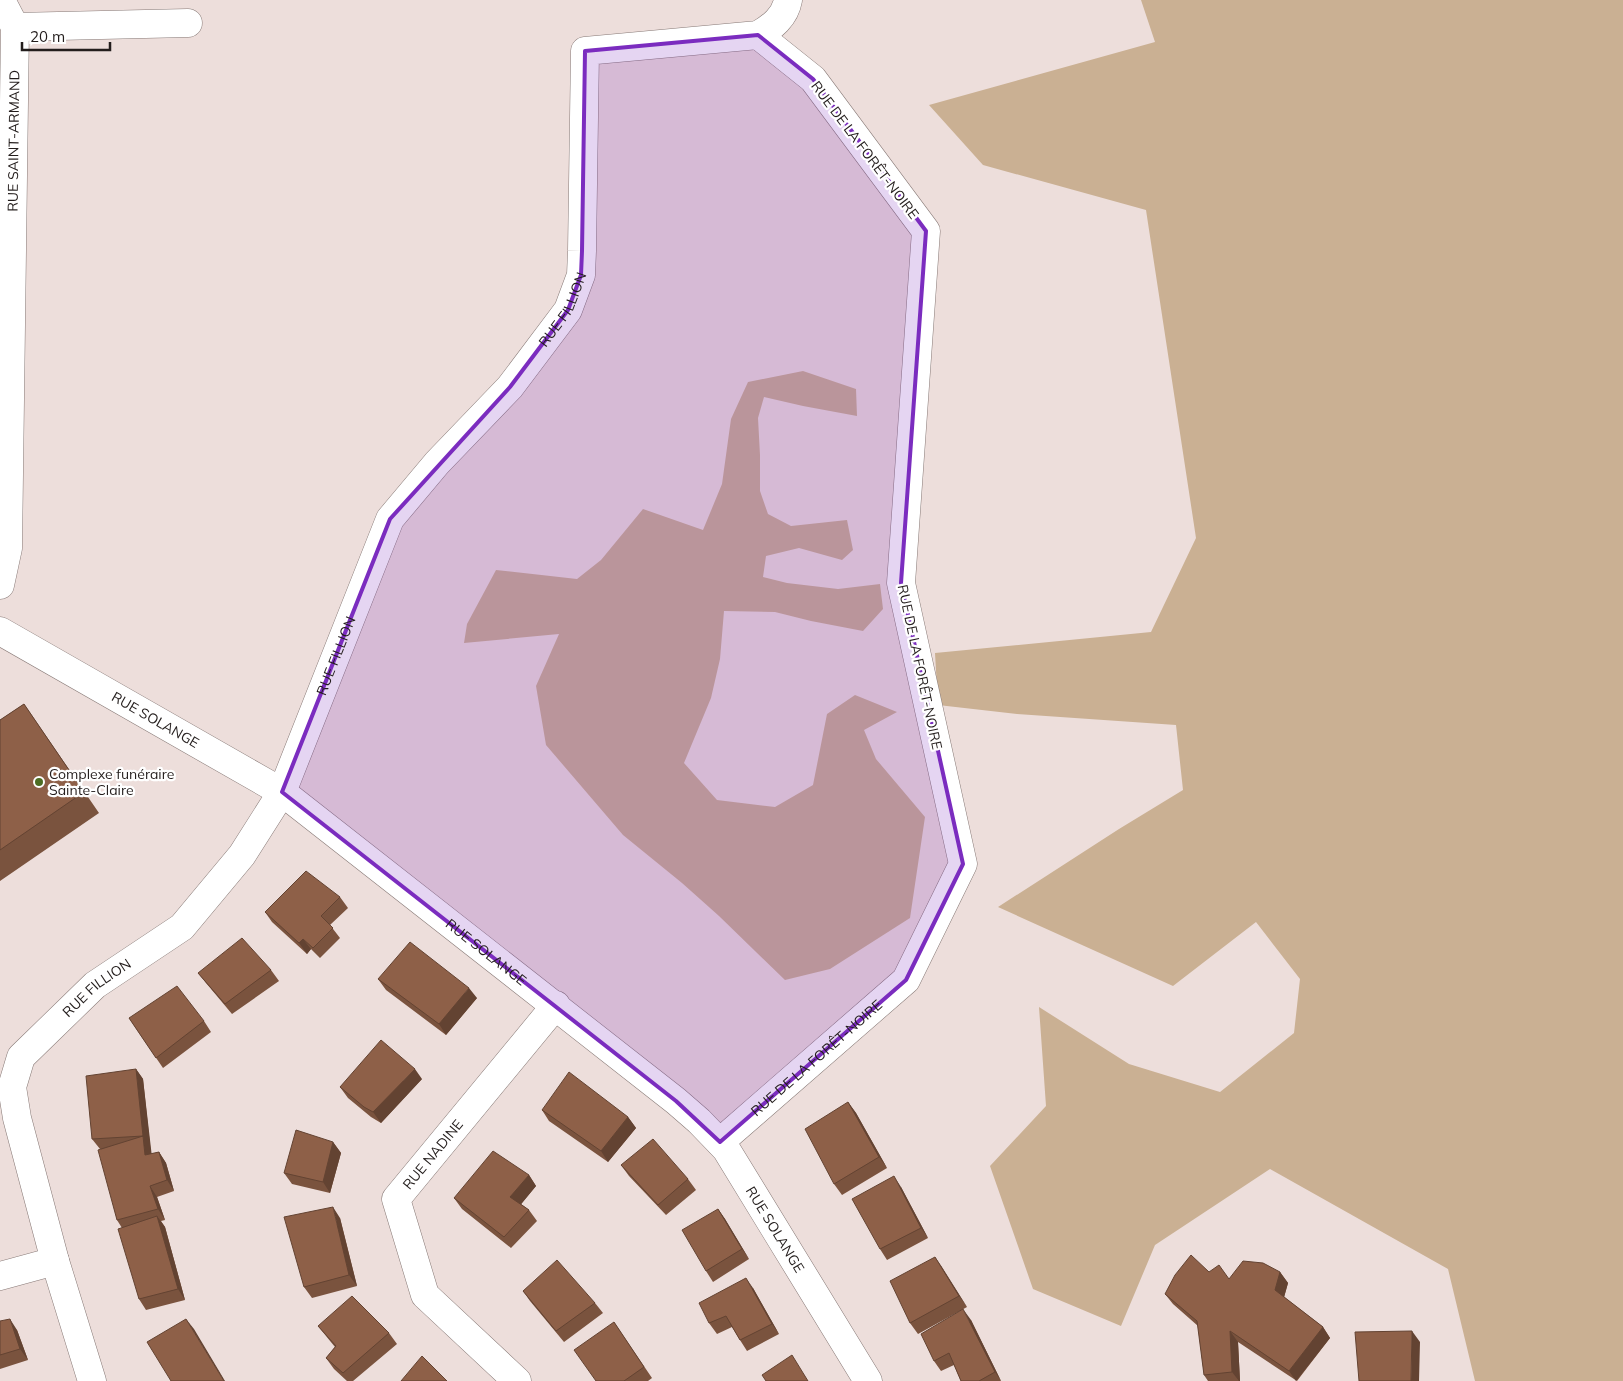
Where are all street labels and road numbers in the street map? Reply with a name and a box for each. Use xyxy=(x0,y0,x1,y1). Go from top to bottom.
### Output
street label: RUE SAINT-ARMAND xyxy=(4,70,23,212)
street label: RUE DE LA FORÊT-NOIRE xyxy=(807,77,923,223)
street label: RUE FILLION xyxy=(535,269,590,350)
street label: RUE DE LA FORÊT-NOIRE xyxy=(894,583,946,751)
street label: RUE FILLION xyxy=(312,614,360,698)
street label: RUE SOLANGE xyxy=(108,688,202,752)
street label: RUE SOLANGE xyxy=(442,915,530,989)
street label: RUE FILLION xyxy=(58,955,134,1021)
street label: RUE DE LA FORÊT-NOIRE xyxy=(747,996,886,1120)
street label: RUE NADINE xyxy=(399,1116,467,1193)
street label: RUE SOLANGE xyxy=(742,1183,808,1276)

